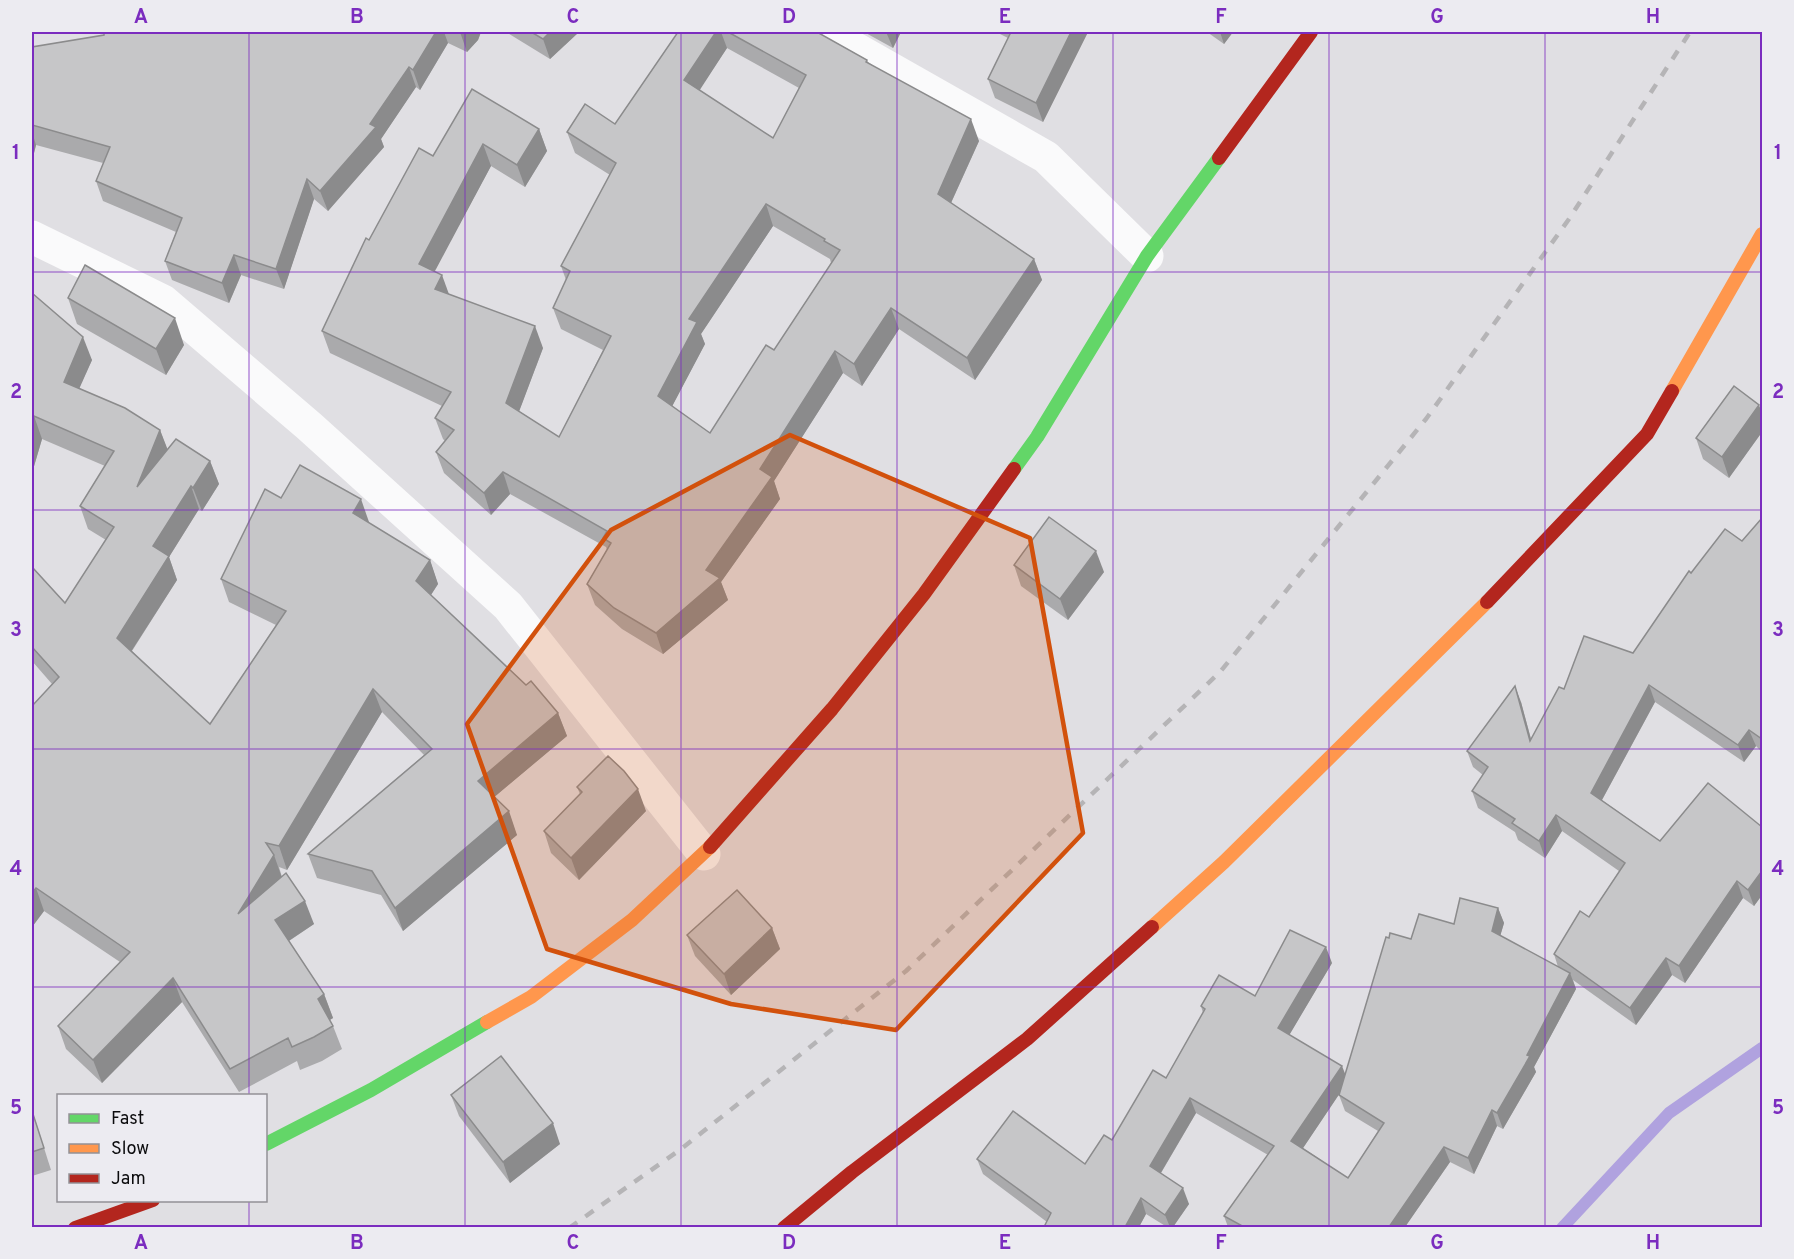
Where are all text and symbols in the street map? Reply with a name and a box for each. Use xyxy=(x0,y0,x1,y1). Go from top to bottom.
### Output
text: A xyxy=(134,5,148,31)
text: B xyxy=(350,5,364,31)
text: C xyxy=(567,5,579,31)
text: D xyxy=(782,5,796,31)
text: E xyxy=(999,5,1011,31)
text: F xyxy=(1215,5,1227,31)
text: G xyxy=(1430,5,1444,31)
text: H xyxy=(1646,5,1660,31)
text: 1 xyxy=(12,141,20,167)
text: 1 xyxy=(1774,141,1782,167)
text: 2 xyxy=(10,380,22,406)
text: 2 xyxy=(1772,380,1784,406)
text: 3 xyxy=(10,618,22,644)
text: 3 xyxy=(1772,618,1784,644)
text: 4 xyxy=(10,857,22,883)
text: 4 xyxy=(1772,857,1784,883)
legend xyxy=(57,1094,267,1202)
text: 5 xyxy=(10,1096,22,1122)
text: 5 xyxy=(1772,1096,1784,1122)
text: Fast xyxy=(111,1108,144,1131)
text: Slow xyxy=(111,1138,149,1161)
text: Jam xyxy=(111,1168,146,1191)
text: A xyxy=(134,1231,148,1257)
text: B xyxy=(350,1231,364,1257)
text: C xyxy=(567,1231,579,1257)
text: D xyxy=(782,1231,796,1257)
text: E xyxy=(999,1231,1011,1257)
text: F xyxy=(1215,1231,1227,1257)
text: G xyxy=(1430,1231,1444,1257)
text: H xyxy=(1646,1231,1660,1257)

